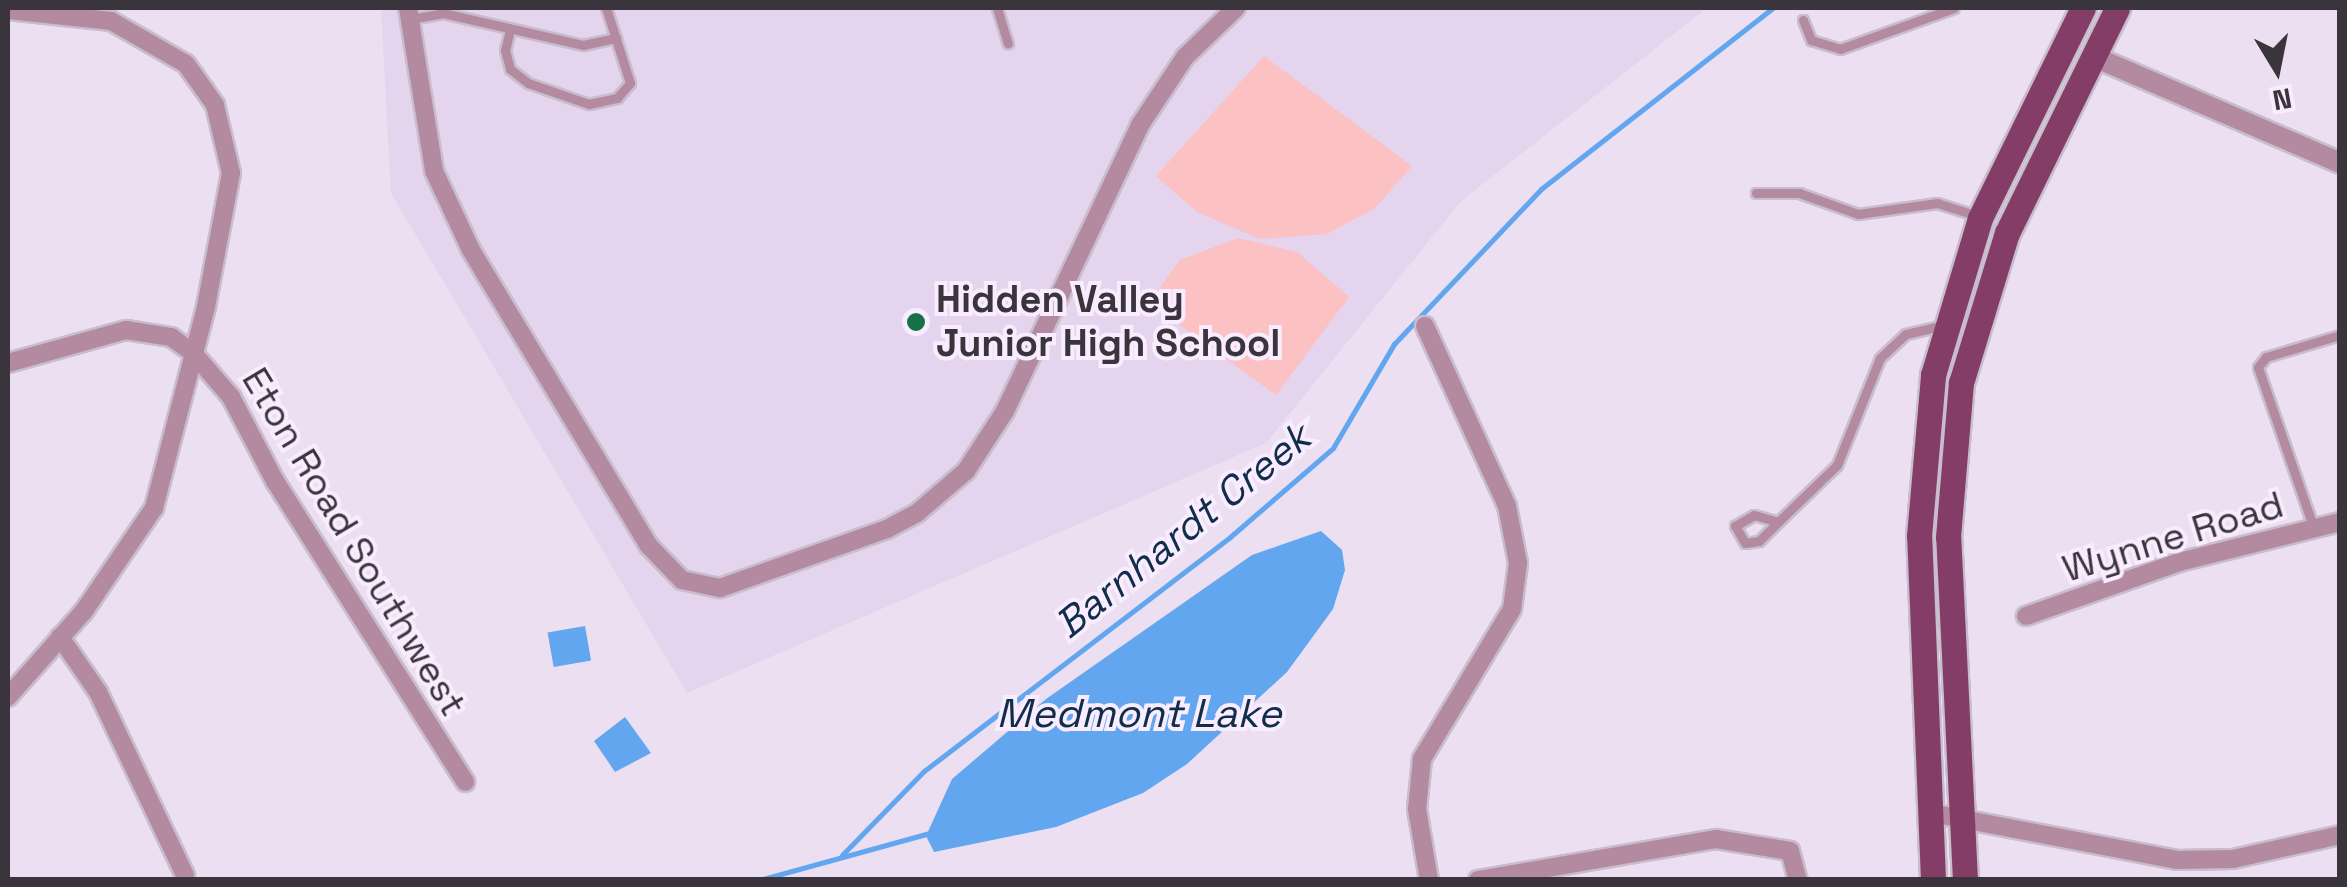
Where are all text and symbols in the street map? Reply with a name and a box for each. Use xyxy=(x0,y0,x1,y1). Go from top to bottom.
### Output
north arrow xyxy=(2227,20,2327,120)
text: N xyxy=(2270,80,2295,119)
place label: Hidden Valley Junior High School xyxy=(936,277,1280,366)
marker: Hidden Valley Junior High School xyxy=(905,311,927,333)
street label: Eton Road Southwest xyxy=(232,360,476,724)
water label: Barnhardt Creek xyxy=(1046,413,1320,649)
street label: Wynne Road xyxy=(2057,482,2289,592)
water label: Medmont Lake xyxy=(997,690,1281,738)

